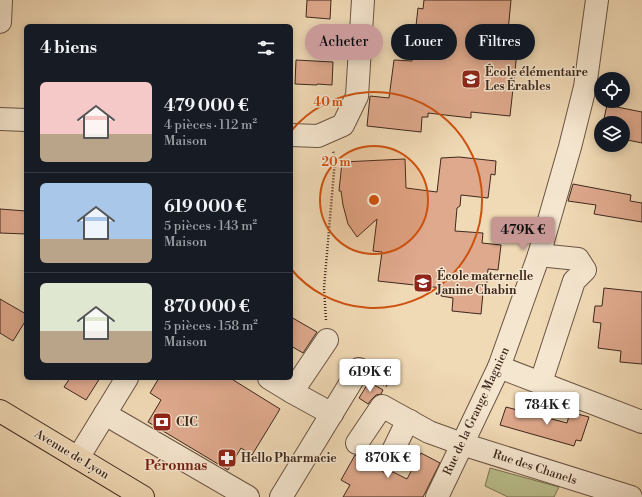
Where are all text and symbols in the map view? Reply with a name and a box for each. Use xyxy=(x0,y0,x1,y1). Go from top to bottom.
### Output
chip: Acheter xyxy=(305,24,383,60)
chip: Louer xyxy=(391,24,457,60)
chip: Filtres xyxy=(465,24,535,60)
text: 4 biens xyxy=(40,37,97,59)
icon: filters xyxy=(255,37,277,59)
place label: École élémentaire Les Érables xyxy=(485,63,588,94)
school or university icon: École élémentaire Les Érables xyxy=(460,68,482,90)
map controls xyxy=(594,72,630,152)
button: locate xyxy=(594,72,630,108)
text: 479 000 € xyxy=(164,95,249,117)
text: 40 m xyxy=(313,95,343,110)
icon: home xyxy=(72,98,120,146)
button: layers xyxy=(594,116,630,152)
text: 4 pièces · 112 m² xyxy=(164,117,257,133)
text: Maison xyxy=(164,133,207,149)
text: 20 m xyxy=(321,155,351,170)
centre of rings xyxy=(367,193,381,207)
text: 619 000 € xyxy=(164,196,246,218)
icon: home xyxy=(72,199,120,247)
pin: 479K € xyxy=(490,217,556,251)
text: 5 pièces · 143 m² xyxy=(164,218,257,234)
text: 479K € xyxy=(501,222,545,238)
text: Maison xyxy=(164,234,207,250)
place label: École maternelle Janine Chabin xyxy=(435,267,534,298)
school or university icon: École maternelle Janine Chabin xyxy=(412,272,434,294)
text: 870 000 € xyxy=(164,296,250,318)
icon: home xyxy=(72,299,120,347)
text: 5 pièces · 158 m² xyxy=(164,318,258,334)
text: Maison xyxy=(164,334,207,350)
street label: Rue de la Grange Magnien xyxy=(440,345,513,478)
pin: 619K € xyxy=(337,359,403,393)
text: 619K € xyxy=(348,364,392,380)
pin: 784K € xyxy=(514,392,580,426)
text: 784K € xyxy=(524,397,570,413)
bank icon: CIC xyxy=(151,411,173,433)
place label: CIC xyxy=(176,415,198,430)
street label: Avenue de Lyon xyxy=(31,426,112,483)
pin: 870K € xyxy=(355,445,421,479)
pharmacy icon: Hello Pharmacie xyxy=(216,447,238,469)
street label: Rue des Chanels xyxy=(491,447,579,488)
text: 870K € xyxy=(365,450,411,466)
place label: Hello Pharmacie xyxy=(241,451,337,466)
district label: Péronnas xyxy=(145,457,207,475)

